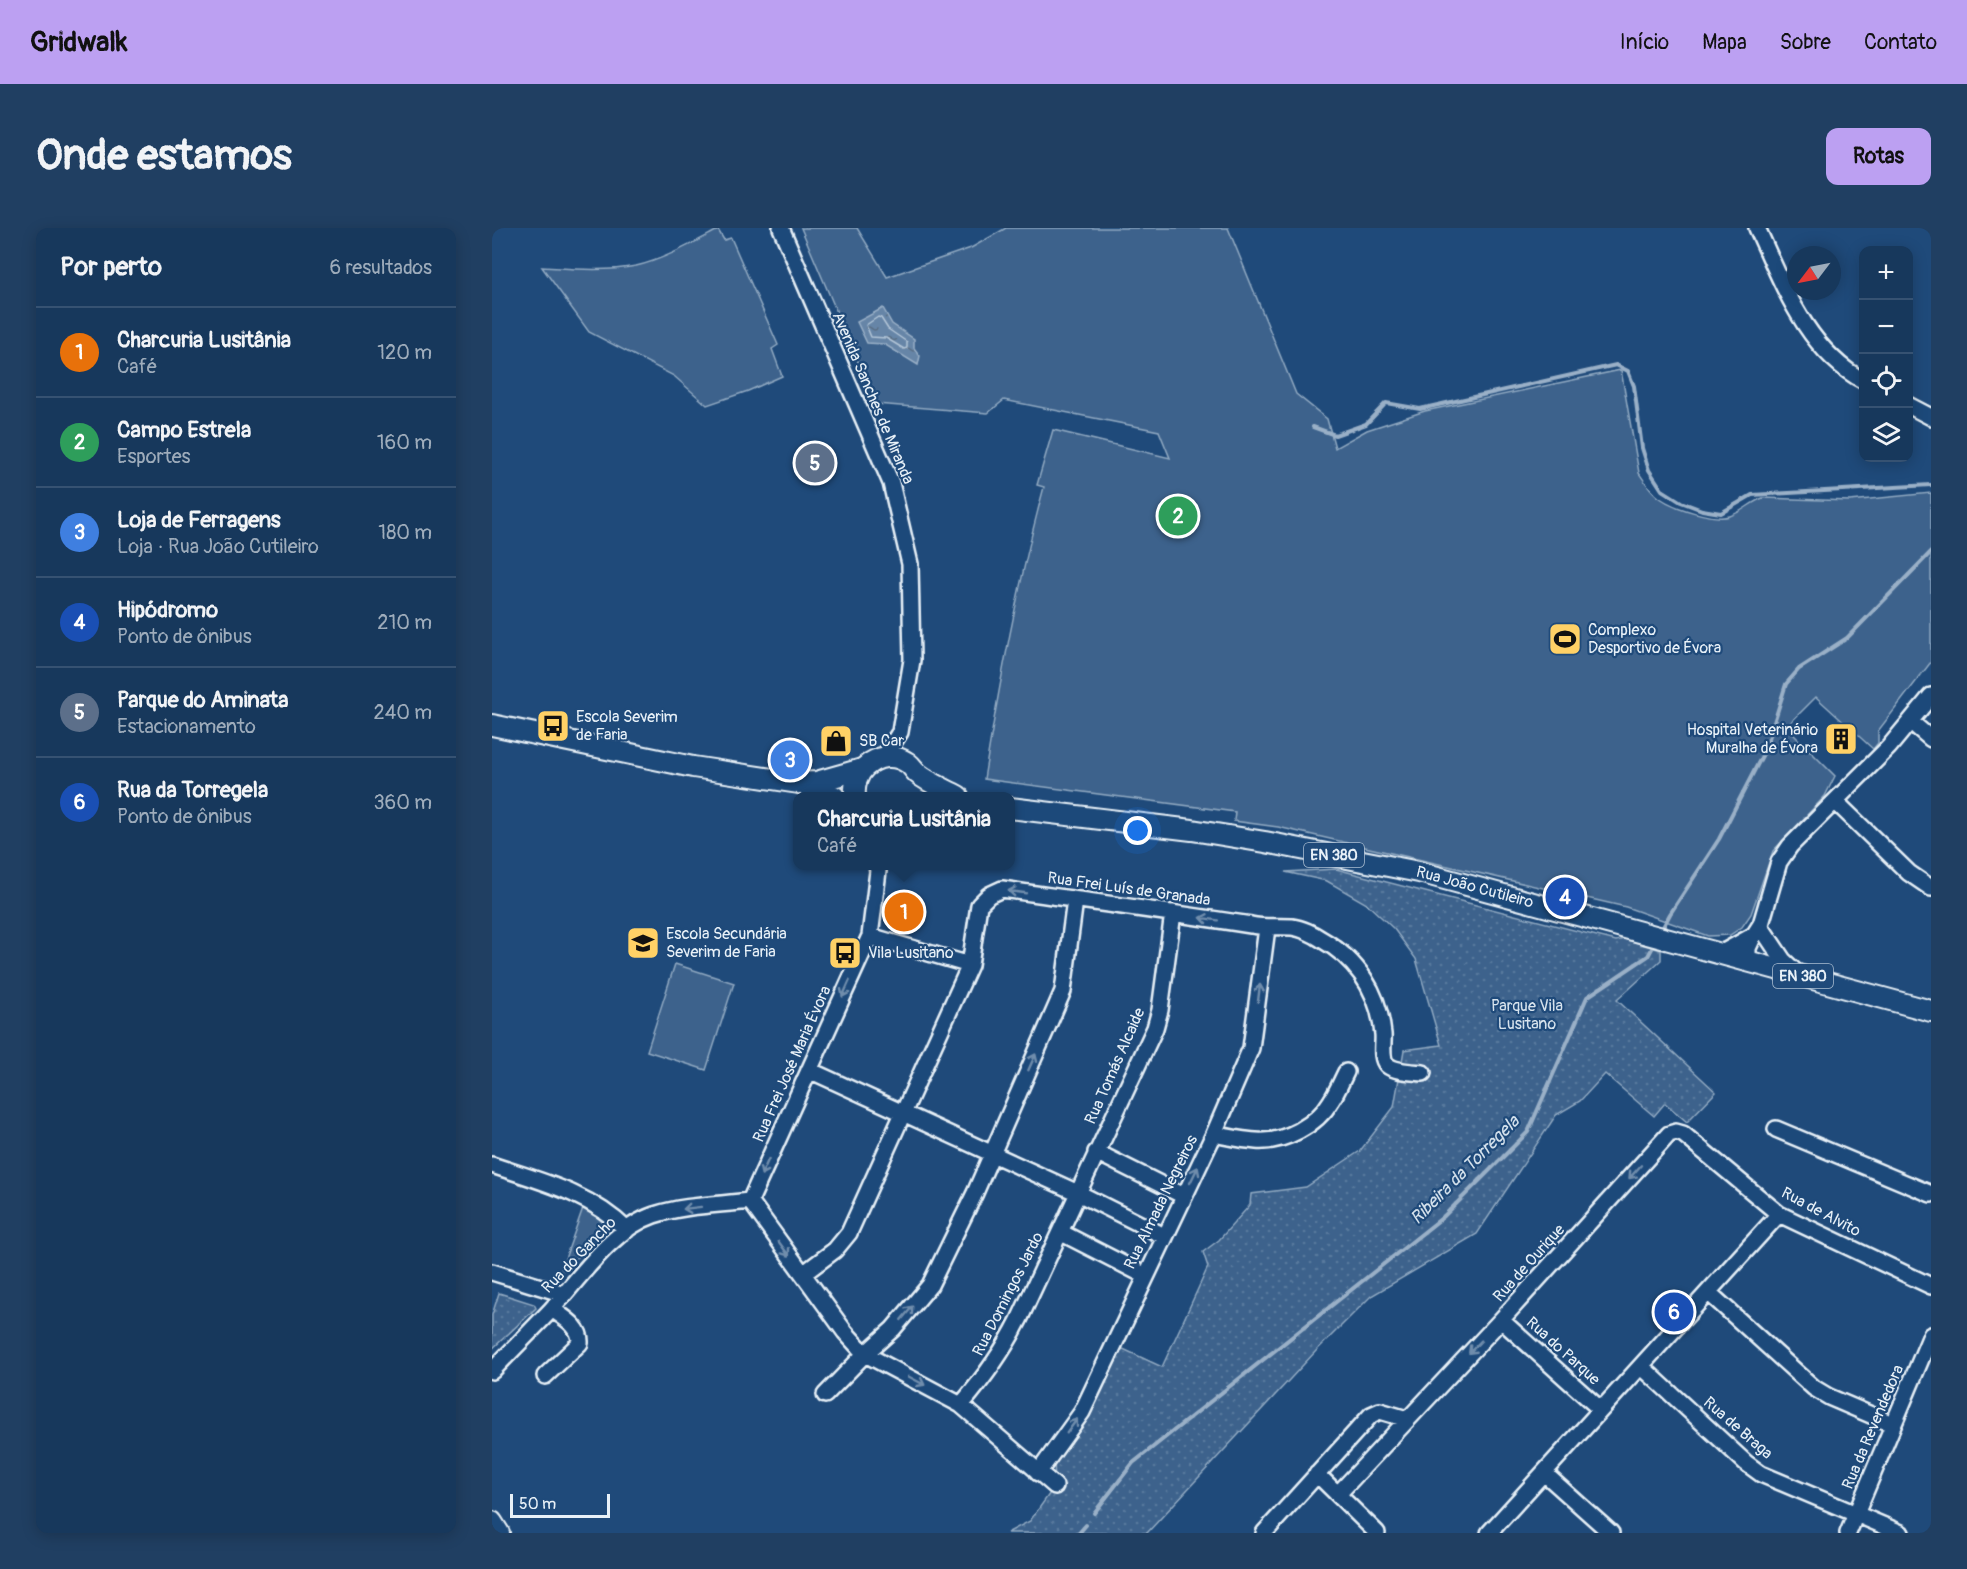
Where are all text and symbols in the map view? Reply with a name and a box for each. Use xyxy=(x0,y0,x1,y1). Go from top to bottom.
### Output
text: Gridwalk xyxy=(30,25,128,60)
text: Início xyxy=(1620,29,1669,56)
text: Mapa xyxy=(1702,29,1747,56)
text: Sobre xyxy=(1780,29,1831,56)
text: Contato xyxy=(1864,29,1937,56)
button: Rotas xyxy=(1826,128,1931,185)
text: Onde estamos xyxy=(36,130,292,182)
north arrow xyxy=(1787,246,1841,300)
map controls xyxy=(1859,246,1913,462)
button: + xyxy=(1859,246,1913,300)
text: Por perto xyxy=(60,251,162,283)
text: 6 resultados xyxy=(330,255,432,280)
button: − xyxy=(1859,300,1913,354)
street label: Avenida Sanches de Miranda xyxy=(828,309,918,487)
text: Charcuria Lusitânia xyxy=(117,326,291,354)
text: 1 xyxy=(76,340,83,365)
text: 120 m xyxy=(377,340,432,365)
text: Café xyxy=(117,354,157,379)
button: locate xyxy=(1859,354,1913,408)
button: layers xyxy=(1859,408,1913,462)
text: Campo Estrela xyxy=(117,416,251,444)
text: 2 xyxy=(74,430,85,455)
text: 160 m xyxy=(377,430,432,455)
pin: 5 xyxy=(796,440,834,486)
text: Esportes xyxy=(117,444,191,469)
pin: 2 xyxy=(1158,494,1198,538)
text: Loja de Ferragens xyxy=(117,506,281,534)
text: 3 xyxy=(74,520,85,545)
text: 180 m xyxy=(378,520,432,545)
text: Loja · Rua João Cutileiro xyxy=(117,534,319,559)
text: Hipódromo xyxy=(117,596,218,624)
text: 4 xyxy=(74,610,85,635)
text: 210 m xyxy=(377,610,432,635)
place label: Complexo Desportivo de Évora xyxy=(1588,620,1721,658)
sports icon: Complexo Desportivo de Évora xyxy=(1547,621,1583,657)
text: Ponto de ônibus xyxy=(117,624,252,649)
text: Parque do Aminata xyxy=(117,686,288,714)
text: 5 xyxy=(74,700,85,725)
text: 240 m xyxy=(373,700,432,725)
place label: Escola Severim de Faria xyxy=(576,707,678,745)
bus stop icon: Escola Severim de Faria xyxy=(535,708,571,744)
text: Estacionamento xyxy=(117,714,256,739)
place label: Hospital Veterinário Muralha de Évora xyxy=(1687,720,1818,758)
building icon: Hospital Veterinário Muralha de Évora xyxy=(1823,721,1859,757)
shop icon: SB Car xyxy=(818,723,854,759)
place label: SB Car xyxy=(859,731,904,751)
pin: 3 xyxy=(770,738,810,782)
text: Rua da Torregela xyxy=(117,776,268,804)
text: 6 xyxy=(74,790,85,815)
text: 360 m xyxy=(373,790,432,815)
popup xyxy=(793,792,1015,870)
text: Ponto de ônibus xyxy=(117,804,252,829)
text: Charcuria Lusitânia xyxy=(817,805,991,833)
your location xyxy=(1123,816,1152,845)
text: Café xyxy=(817,833,857,858)
road number: EN 380 xyxy=(1304,843,1364,867)
street label: Rua João Cutileiro xyxy=(1414,862,1536,913)
street label: Rua Frei Luís de Granada xyxy=(1046,868,1212,910)
pin: 4 xyxy=(1546,874,1584,920)
one-way arrow xyxy=(1008,886,1028,897)
pin: 1 xyxy=(884,890,924,934)
one-way arrow xyxy=(1200,913,1220,924)
place label: Escola Secundária Severim de Faria xyxy=(666,924,787,962)
school or university icon: Escola Secundária Severim de Faria xyxy=(625,925,661,961)
bus stop icon: Vila Lusitano xyxy=(827,935,863,971)
place label: Vila Lusitano xyxy=(868,943,954,963)
road number: EN 380 xyxy=(1773,964,1833,988)
one-way arrow xyxy=(839,980,851,998)
street label: Rua Frei José Maria Évora xyxy=(748,983,836,1145)
one-way arrow xyxy=(1253,983,1264,1003)
park label: Parque Vila Lusitano xyxy=(1491,996,1563,1034)
street label: Rua Tomás Alcaide xyxy=(1080,1005,1150,1127)
one-way arrow xyxy=(1027,1054,1038,1072)
water label: Ribeira da Torregela xyxy=(1406,1109,1526,1229)
street label: Rua Almada Negreiros xyxy=(1120,1132,1202,1272)
one-way arrow xyxy=(759,1158,771,1176)
one-way arrow xyxy=(1628,1164,1642,1179)
one-way arrow xyxy=(1189,1167,1201,1185)
street label: Rua de Alvito xyxy=(1778,1183,1864,1241)
one-way arrow xyxy=(683,1203,702,1214)
street label: Rua do Gancho xyxy=(538,1212,621,1297)
street label: Rua de Ourique xyxy=(1489,1220,1569,1306)
street label: Rua Domingos Jardo xyxy=(968,1228,1048,1359)
one-way arrow xyxy=(778,1240,791,1256)
pin: 6 xyxy=(1654,1290,1694,1334)
one-way arrow xyxy=(900,1305,913,1321)
street label: Rua do Parque xyxy=(1522,1313,1604,1389)
one-way arrow xyxy=(1468,1340,1482,1355)
street label: Rua da Revendedora xyxy=(1838,1362,1908,1492)
one-way arrow xyxy=(907,1376,925,1387)
street label: Rua de Braga xyxy=(1699,1392,1777,1464)
one-way arrow xyxy=(1066,1418,1078,1434)
scale bar xyxy=(510,1491,610,1518)
text: 50 m xyxy=(519,1494,556,1514)

